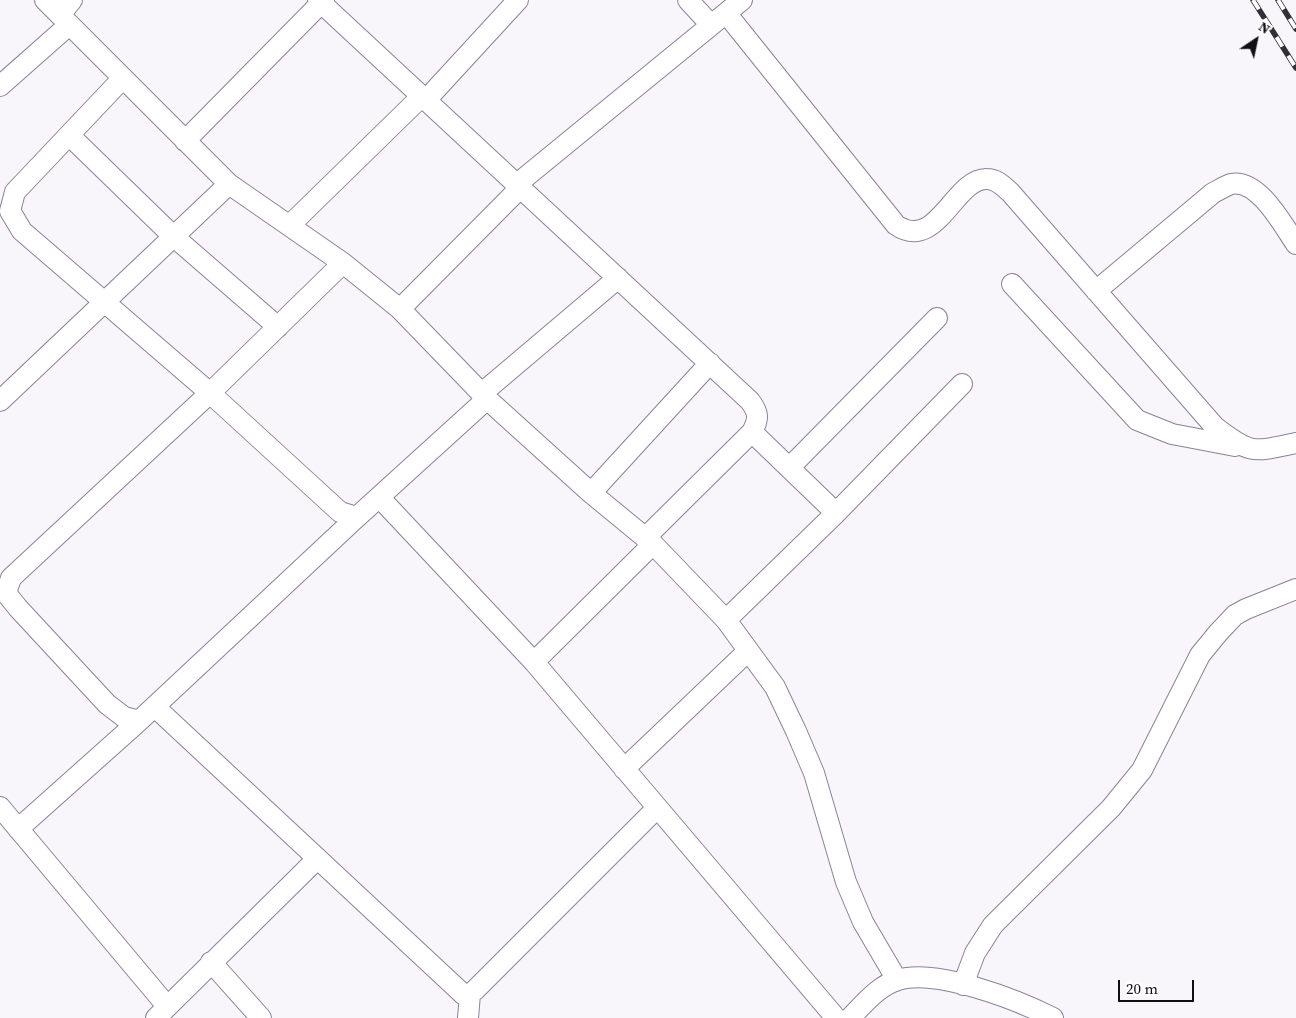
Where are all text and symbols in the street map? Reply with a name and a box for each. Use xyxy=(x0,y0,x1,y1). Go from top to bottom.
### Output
north arrow xyxy=(1231,15,1281,65)
text: N xyxy=(1255,16,1274,39)
scale bar xyxy=(1121,970,1197,1002)
text: 20 m xyxy=(1126,978,1158,999)

